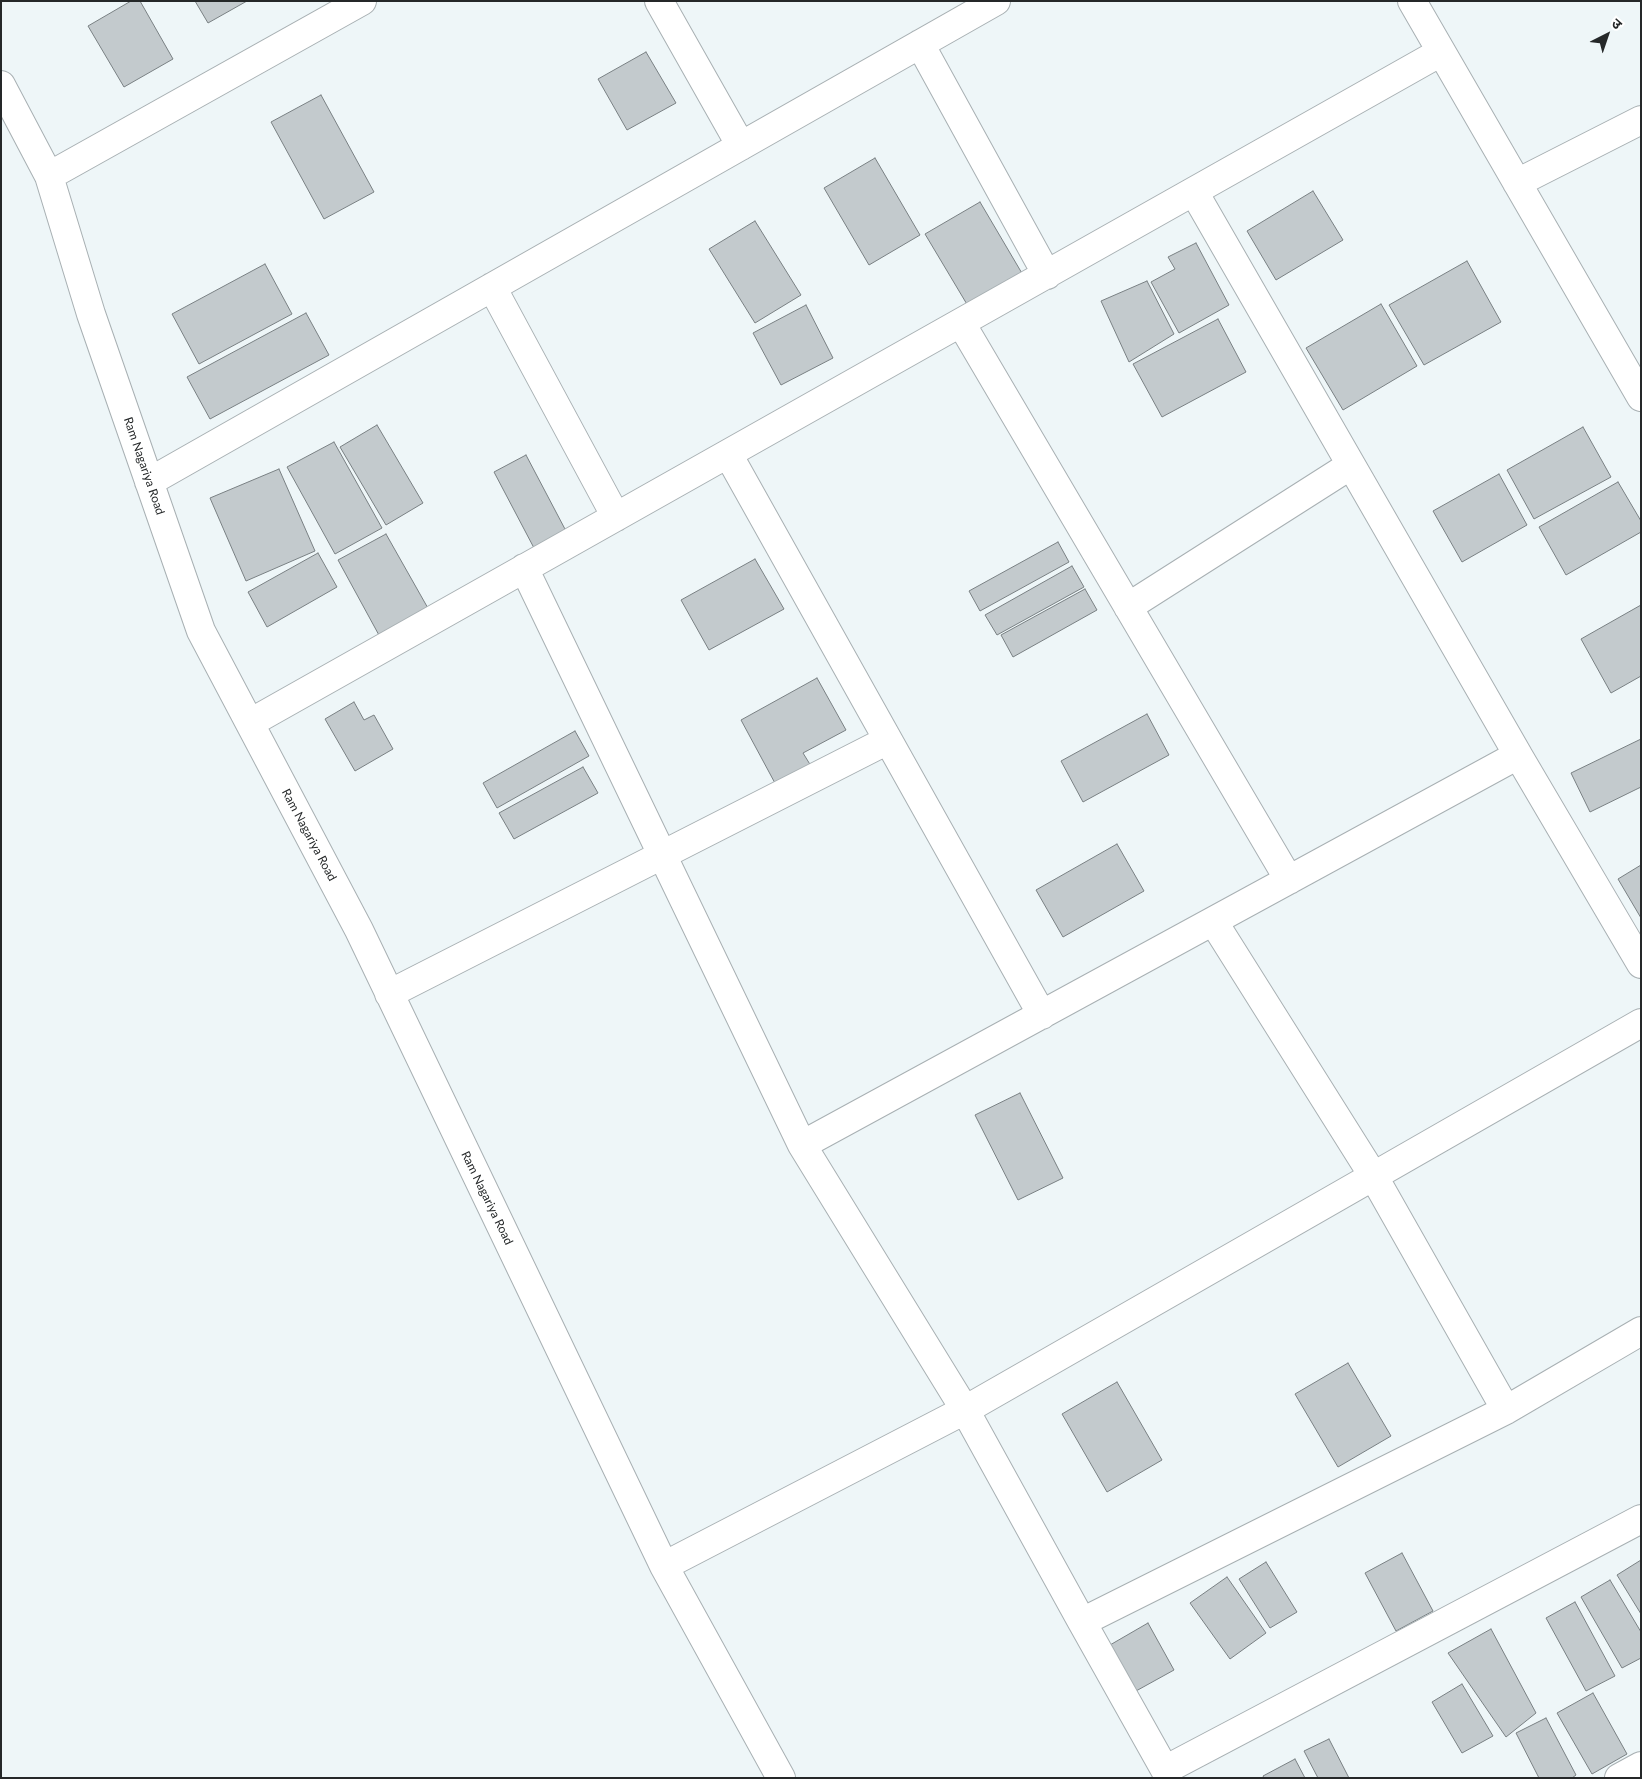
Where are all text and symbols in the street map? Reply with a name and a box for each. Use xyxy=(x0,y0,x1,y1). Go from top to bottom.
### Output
north arrow xyxy=(1582,10,1632,60)
text: उ xyxy=(1608,14,1626,32)
street label: Ram Nagariya Road xyxy=(121,415,167,517)
street label: Ram Nagariya Road xyxy=(279,786,339,884)
street label: Ram Nagariya Road xyxy=(458,1149,516,1247)

